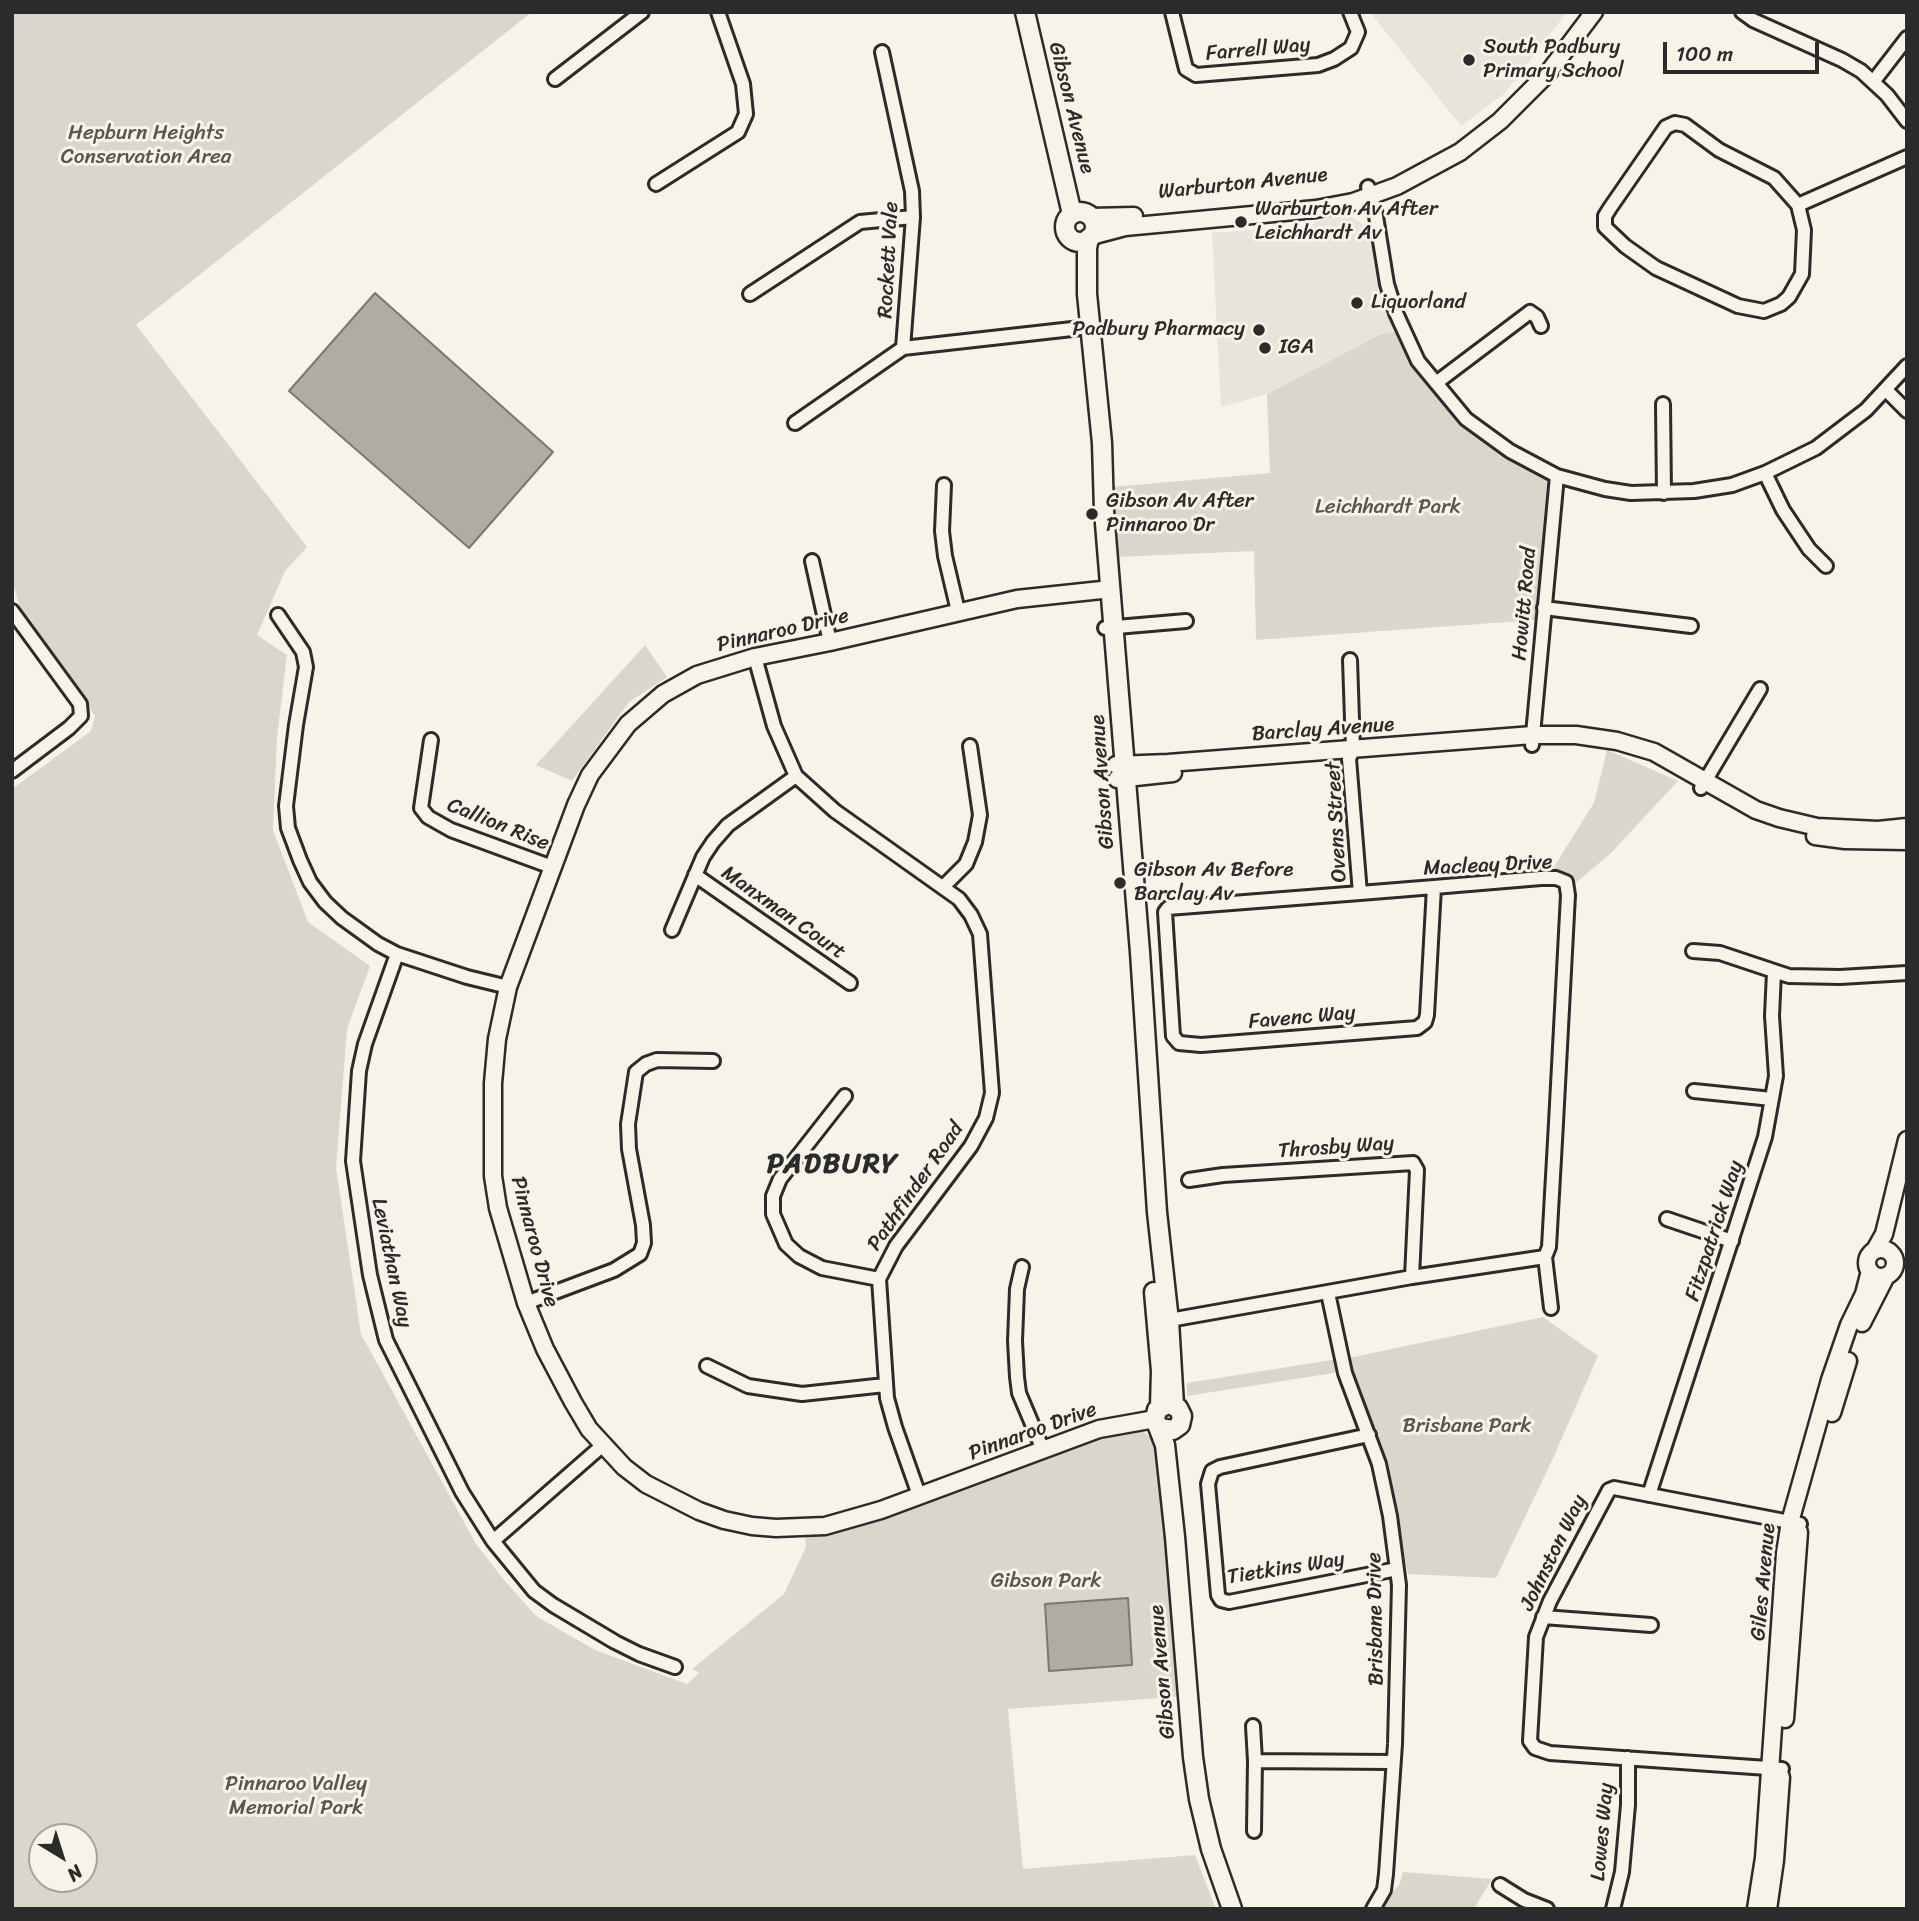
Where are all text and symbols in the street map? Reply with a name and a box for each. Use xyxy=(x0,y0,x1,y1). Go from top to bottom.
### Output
scale bar xyxy=(1667,28,1823,72)
street label: Farrell Way xyxy=(1205,33,1311,67)
place label: South Padbury Primary School xyxy=(1483,35,1624,85)
text: 100 m xyxy=(1676,35,1733,73)
street label: Gibson Avenue xyxy=(1042,40,1100,176)
marker: South Padbury Primary School xyxy=(1461,52,1477,68)
park label: Hepburn Heights Conservation Area xyxy=(61,121,231,171)
street label: Warburton Avenue xyxy=(1157,163,1329,205)
place label: Warburton Av After Leichhardt Av xyxy=(1255,197,1438,247)
street label: Rockett Vale xyxy=(873,201,905,319)
marker: Warburton Av After Leichhardt Av xyxy=(1233,214,1249,230)
place label: Liquorland xyxy=(1371,290,1466,316)
marker: Liquorland xyxy=(1349,295,1365,311)
place label: Padbury Pharmacy xyxy=(1072,317,1245,343)
marker: Padbury Pharmacy xyxy=(1251,322,1267,338)
place label: IGA xyxy=(1279,335,1314,361)
marker: IGA xyxy=(1257,340,1273,356)
place label: Gibson Av After Pinnaroo Dr xyxy=(1106,489,1253,539)
park label: Leichhardt Park xyxy=(1315,495,1461,521)
marker: Gibson Av After Pinnaroo Dr xyxy=(1084,506,1100,522)
street label: Howitt Road xyxy=(1507,546,1543,662)
street label: Pinnaroo Drive xyxy=(715,604,851,658)
street label: Barclay Avenue xyxy=(1251,712,1395,748)
street label: Gibson Avenue xyxy=(1086,714,1120,850)
street label: Ovens Street xyxy=(1321,761,1353,883)
street label: Callion Rise xyxy=(443,793,553,857)
street label: Macleay Drive xyxy=(1423,850,1553,882)
place label: Gibson Av Before Barclay Av xyxy=(1134,858,1293,908)
street label: Manxman Court xyxy=(716,861,850,965)
marker: Gibson Av Before Barclay Av xyxy=(1112,875,1128,891)
street label: Favenc Way xyxy=(1247,1001,1357,1035)
street label: Pathfinder Road xyxy=(862,1118,970,1256)
street label: Throsby Way xyxy=(1277,1131,1395,1165)
district label: PADBURY xyxy=(768,1148,898,1182)
street label: Fitzpatrick Way xyxy=(1680,1158,1750,1304)
street label: Pinnaroo Drive xyxy=(504,1174,564,1310)
street label: Leviathan Way xyxy=(365,1196,417,1330)
street label: Pinnaroo Drive xyxy=(966,1397,1100,1467)
park label: Brisbane Park xyxy=(1402,1414,1532,1440)
street label: Johnston Way xyxy=(1515,1491,1593,1615)
street label: Giles Avenue xyxy=(1746,1522,1782,1642)
street label: Tietkins Way xyxy=(1225,1547,1347,1591)
street label: Brisbane Drive xyxy=(1362,1552,1390,1686)
park label: Gibson Park xyxy=(991,1569,1101,1595)
street label: Gibson Avenue xyxy=(1145,1604,1181,1740)
park label: Pinnaroo Valley Memorial Park xyxy=(225,1772,367,1822)
street label: Lowes Way xyxy=(1586,1782,1620,1882)
north arrow xyxy=(28,1823,98,1893)
text: N xyxy=(60,1856,90,1890)

